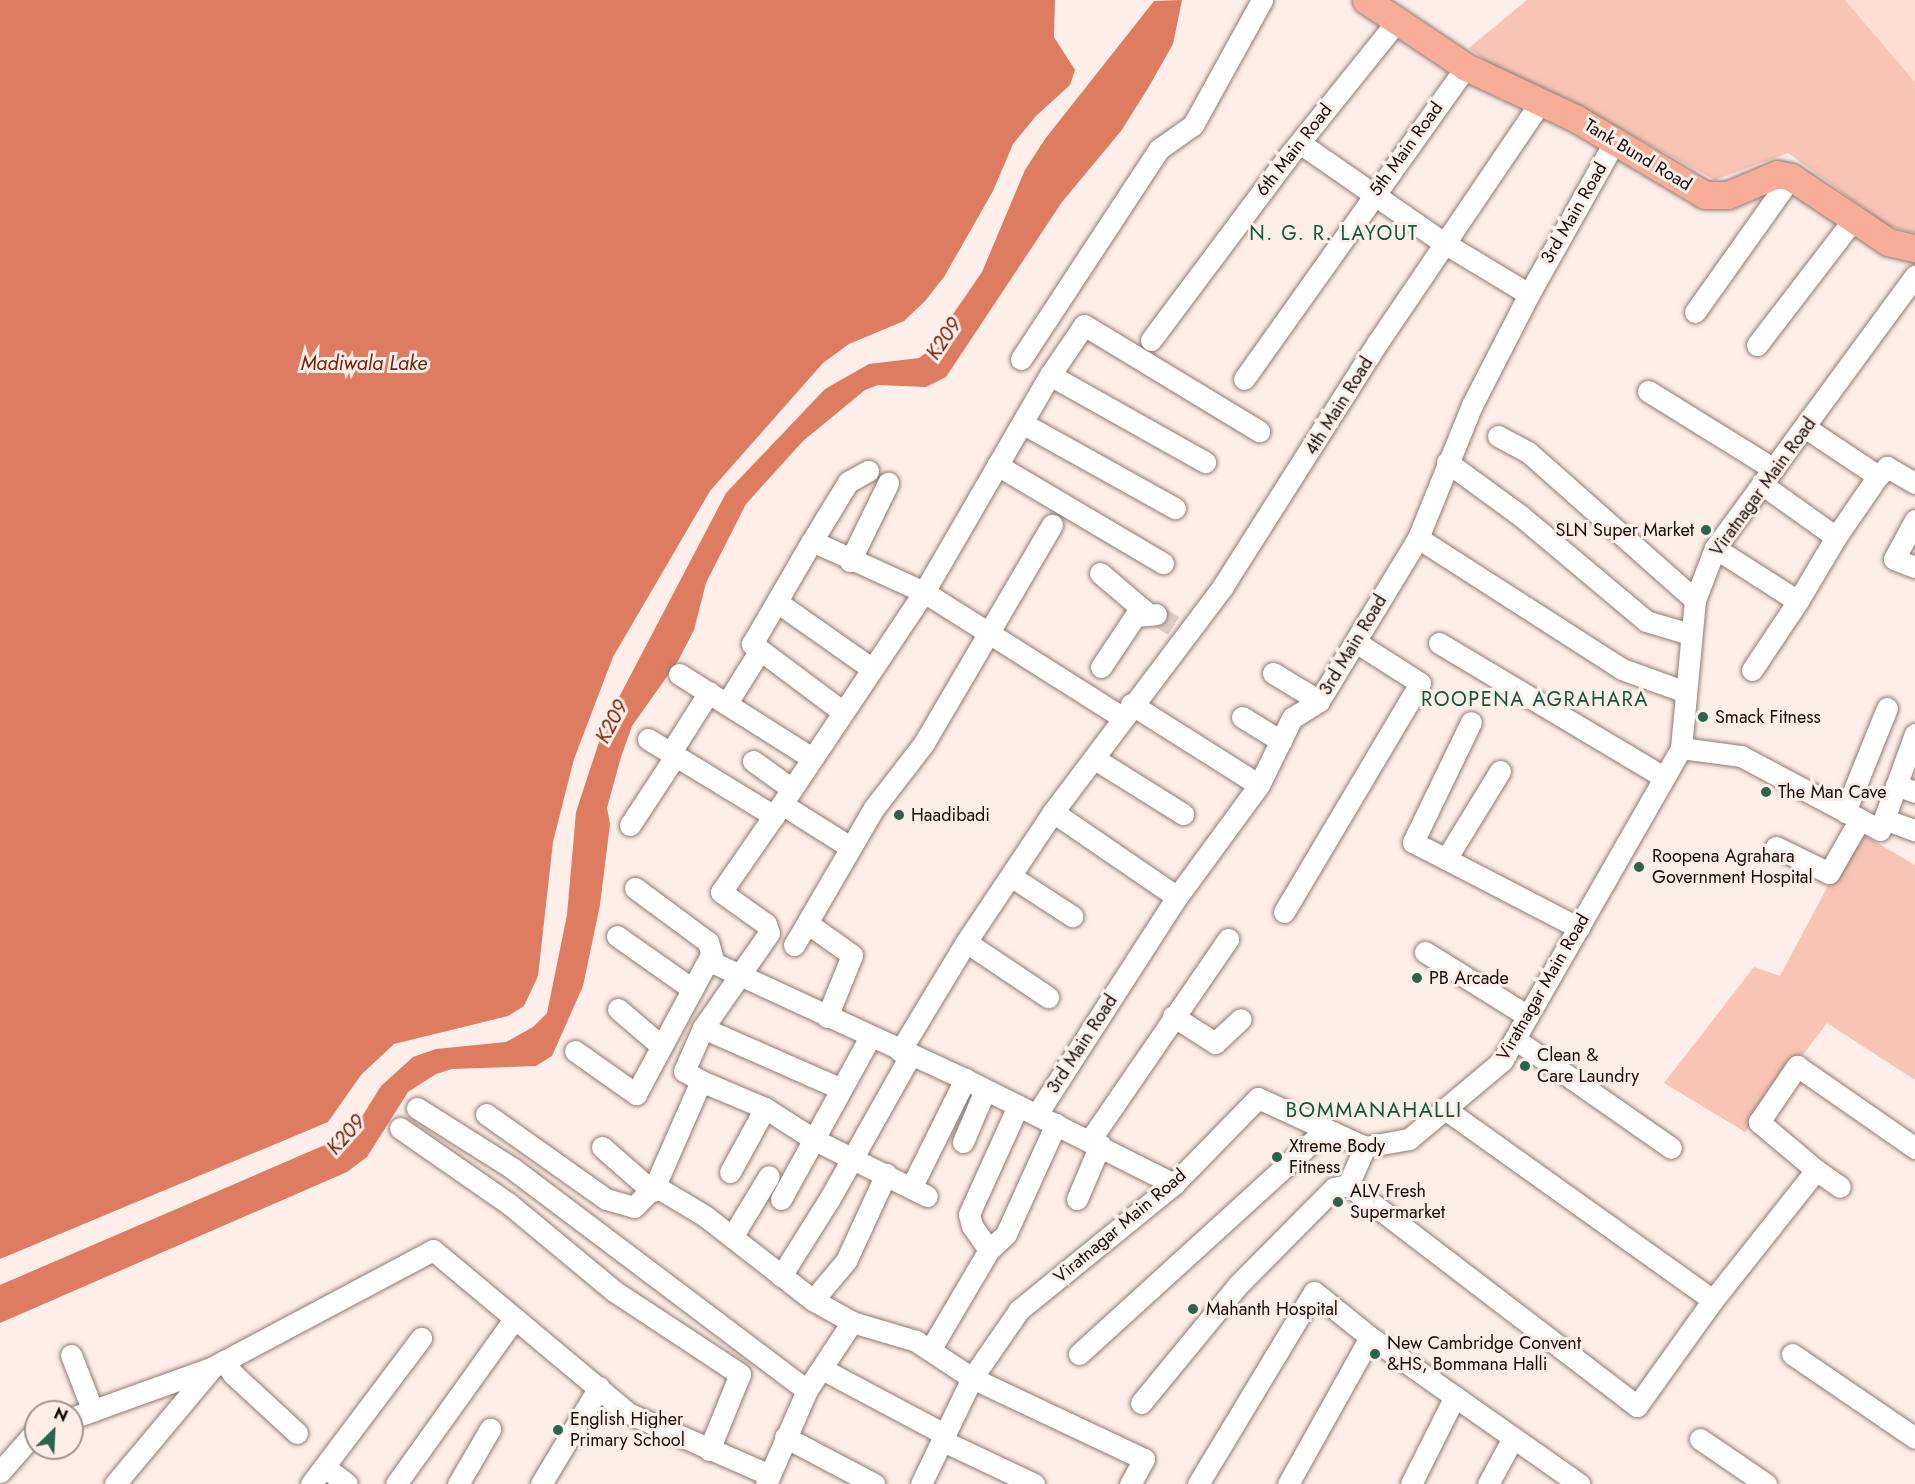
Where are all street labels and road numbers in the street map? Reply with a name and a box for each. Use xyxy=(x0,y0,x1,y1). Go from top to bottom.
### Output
street label: 5th Main Road xyxy=(1365,98,1447,200)
street label: 6th Main Road xyxy=(1251,100,1337,200)
street label: Tank Bund Road xyxy=(1580,114,1696,196)
street label: 3rd Main Road xyxy=(1536,159,1612,267)
street label: 4th Main Road xyxy=(1300,353,1378,459)
street label: Viratnagar Main Road xyxy=(1706,414,1820,560)
street label: 3rd Main Road xyxy=(1315,591,1391,699)
street label: Viratnagar Main Road xyxy=(1492,910,1594,1064)
street label: 3rd Main Road xyxy=(1042,991,1122,1097)
street label: Viratnagar Main Road xyxy=(1050,1164,1190,1288)

